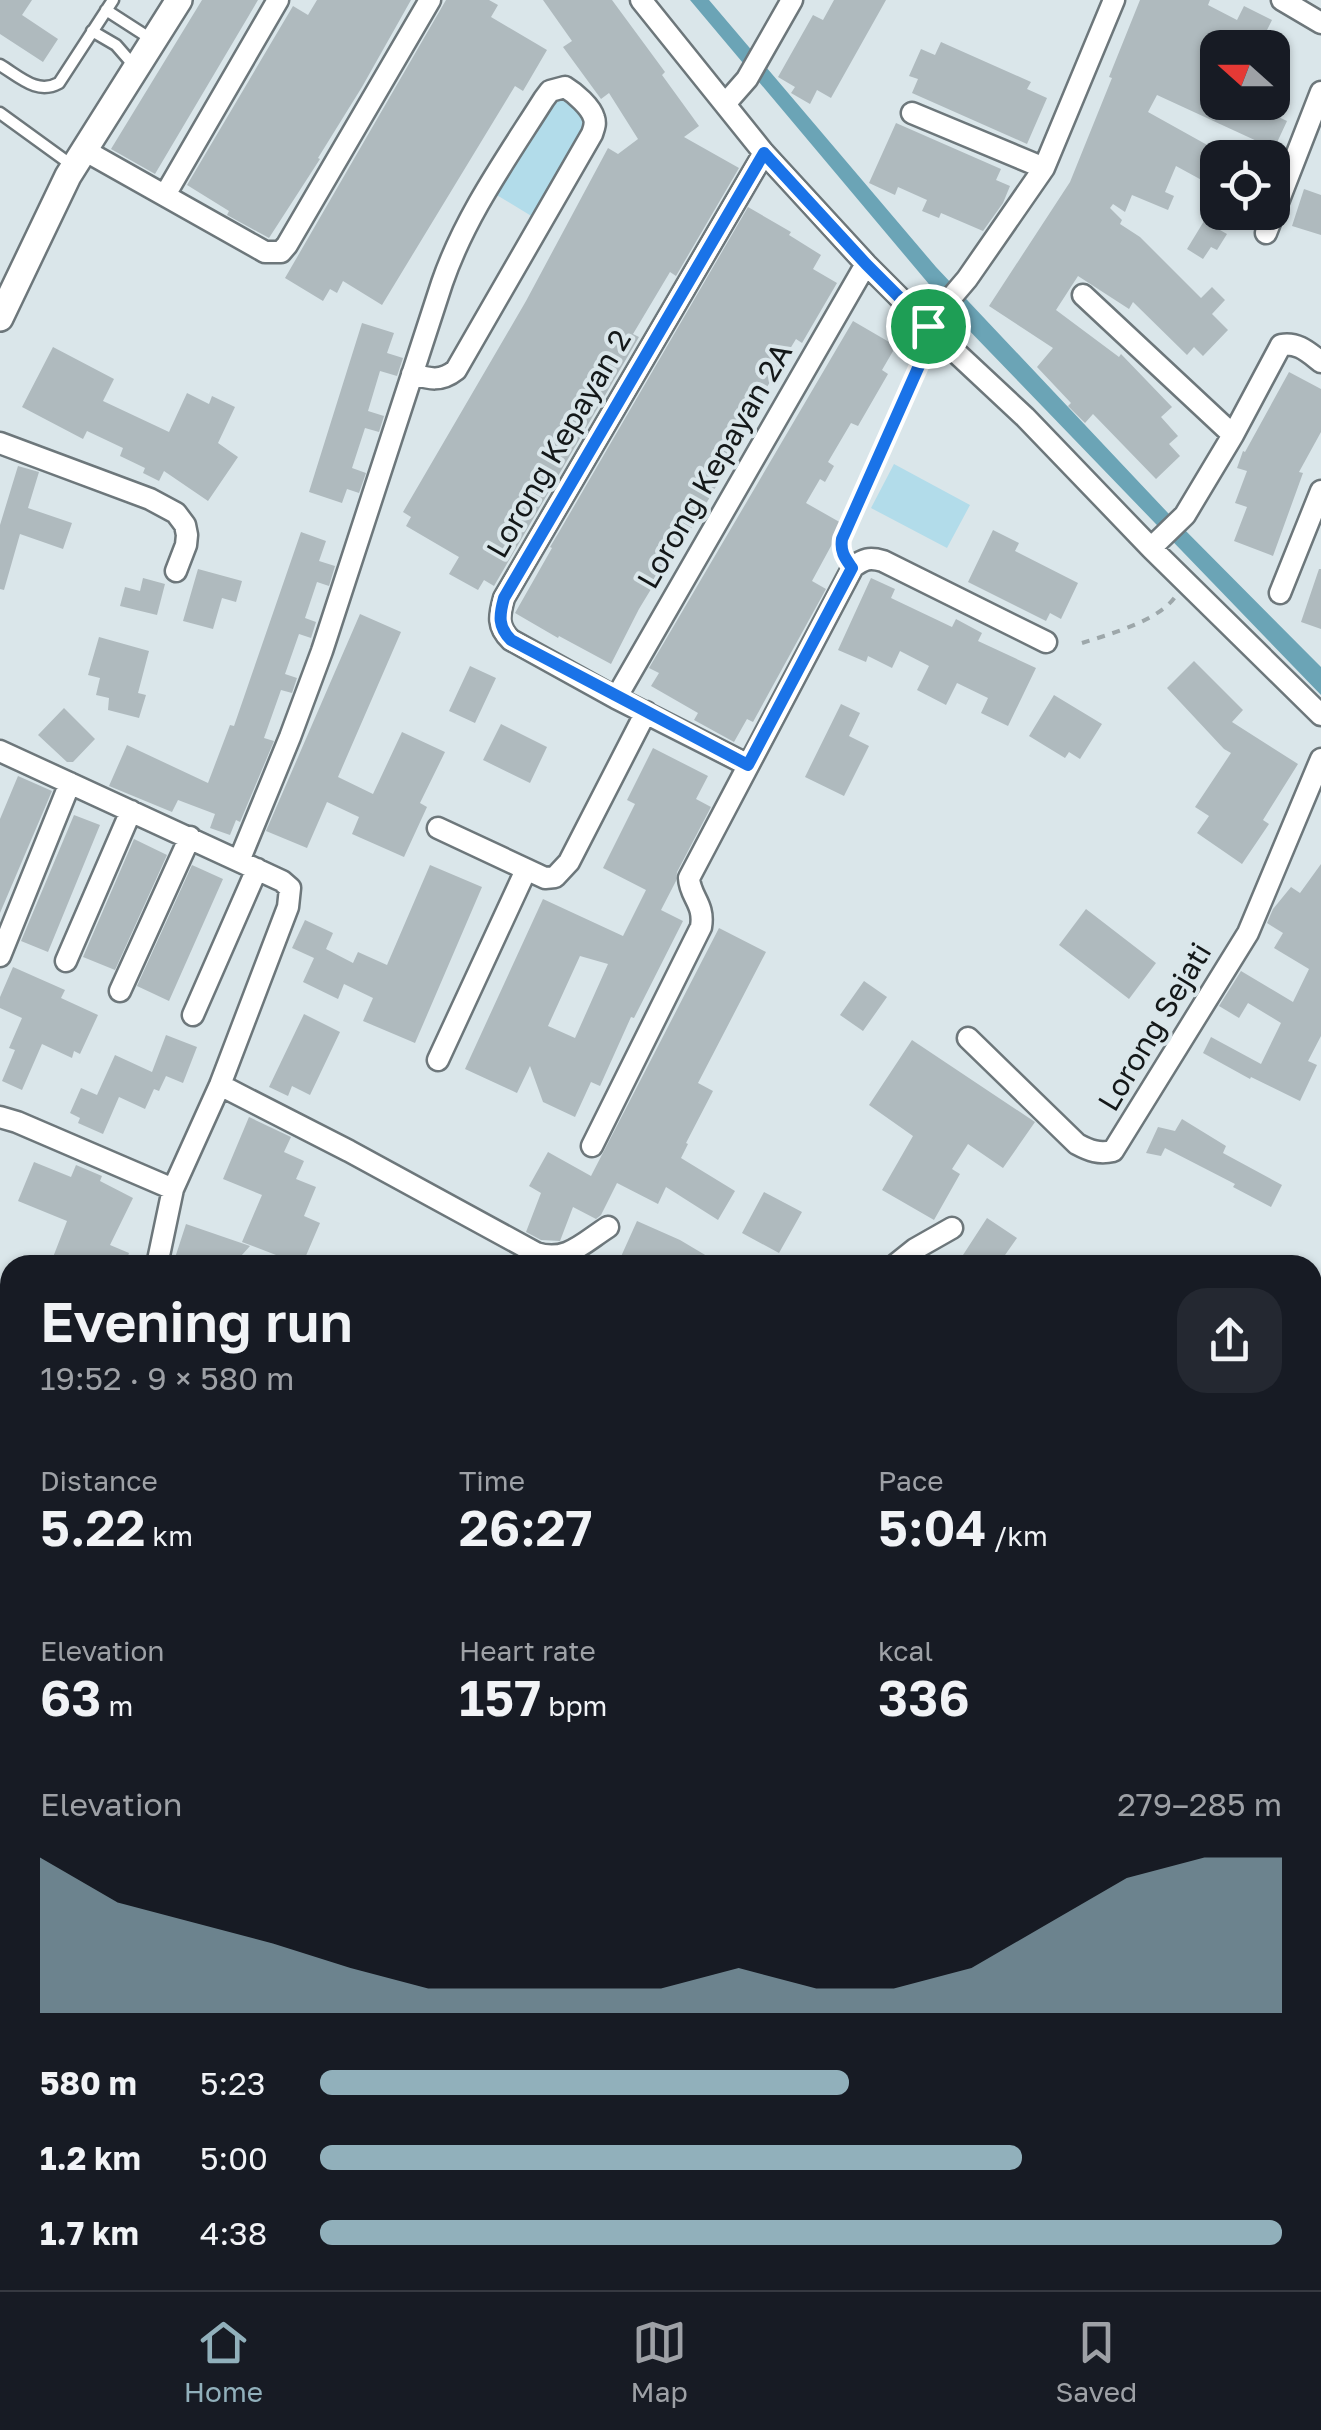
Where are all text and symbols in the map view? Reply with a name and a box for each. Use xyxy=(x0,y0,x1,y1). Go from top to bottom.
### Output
north arrow xyxy=(1200,30,1290,120)
map controls xyxy=(1200,30,1290,230)
button: locate xyxy=(1200,140,1290,230)
pin xyxy=(886,284,971,369)
icon: arrive xyxy=(901,299,956,354)
street label: Lorong Kepayan 2 xyxy=(478,323,638,564)
street label: Lorong Kepayan 2A xyxy=(629,336,799,595)
street label: Lorong Sejati xyxy=(1090,936,1218,1117)
text: Evening run xyxy=(40,1288,353,1354)
button: share xyxy=(1177,1288,1282,1393)
text: 19:52 · 9 × 580 m xyxy=(40,1359,294,1397)
text: Distance xyxy=(40,1464,158,1497)
text: Time xyxy=(459,1464,525,1497)
text: Pace xyxy=(878,1464,943,1497)
text: 5.22 xyxy=(40,1497,145,1557)
text: 26:27 xyxy=(459,1497,593,1557)
text: 5:04 xyxy=(878,1497,987,1557)
text: km xyxy=(145,1519,193,1552)
text: /km xyxy=(987,1519,1048,1552)
text: Elevation xyxy=(40,1634,165,1667)
text: Heart rate xyxy=(459,1634,596,1667)
text: kcal xyxy=(878,1634,933,1667)
text: 63 xyxy=(40,1667,101,1727)
text: 157 xyxy=(459,1667,541,1727)
text: 336 xyxy=(878,1667,970,1727)
text: m xyxy=(101,1689,133,1722)
text: bpm xyxy=(541,1689,607,1722)
text: Elevation xyxy=(40,1785,182,1823)
text: 279–285 m xyxy=(1117,1785,1282,1823)
text: 580 m xyxy=(40,2064,137,2102)
text: 5:23 xyxy=(200,2064,265,2102)
text: 1.2 km xyxy=(40,2139,141,2177)
text: 5:00 xyxy=(200,2139,268,2177)
text: 1.7 km xyxy=(40,2214,139,2252)
text: 4:38 xyxy=(200,2214,267,2252)
tab: Home xyxy=(184,2315,263,2408)
tab: Map xyxy=(631,2315,688,2408)
tab: Saved xyxy=(1055,2315,1137,2408)

